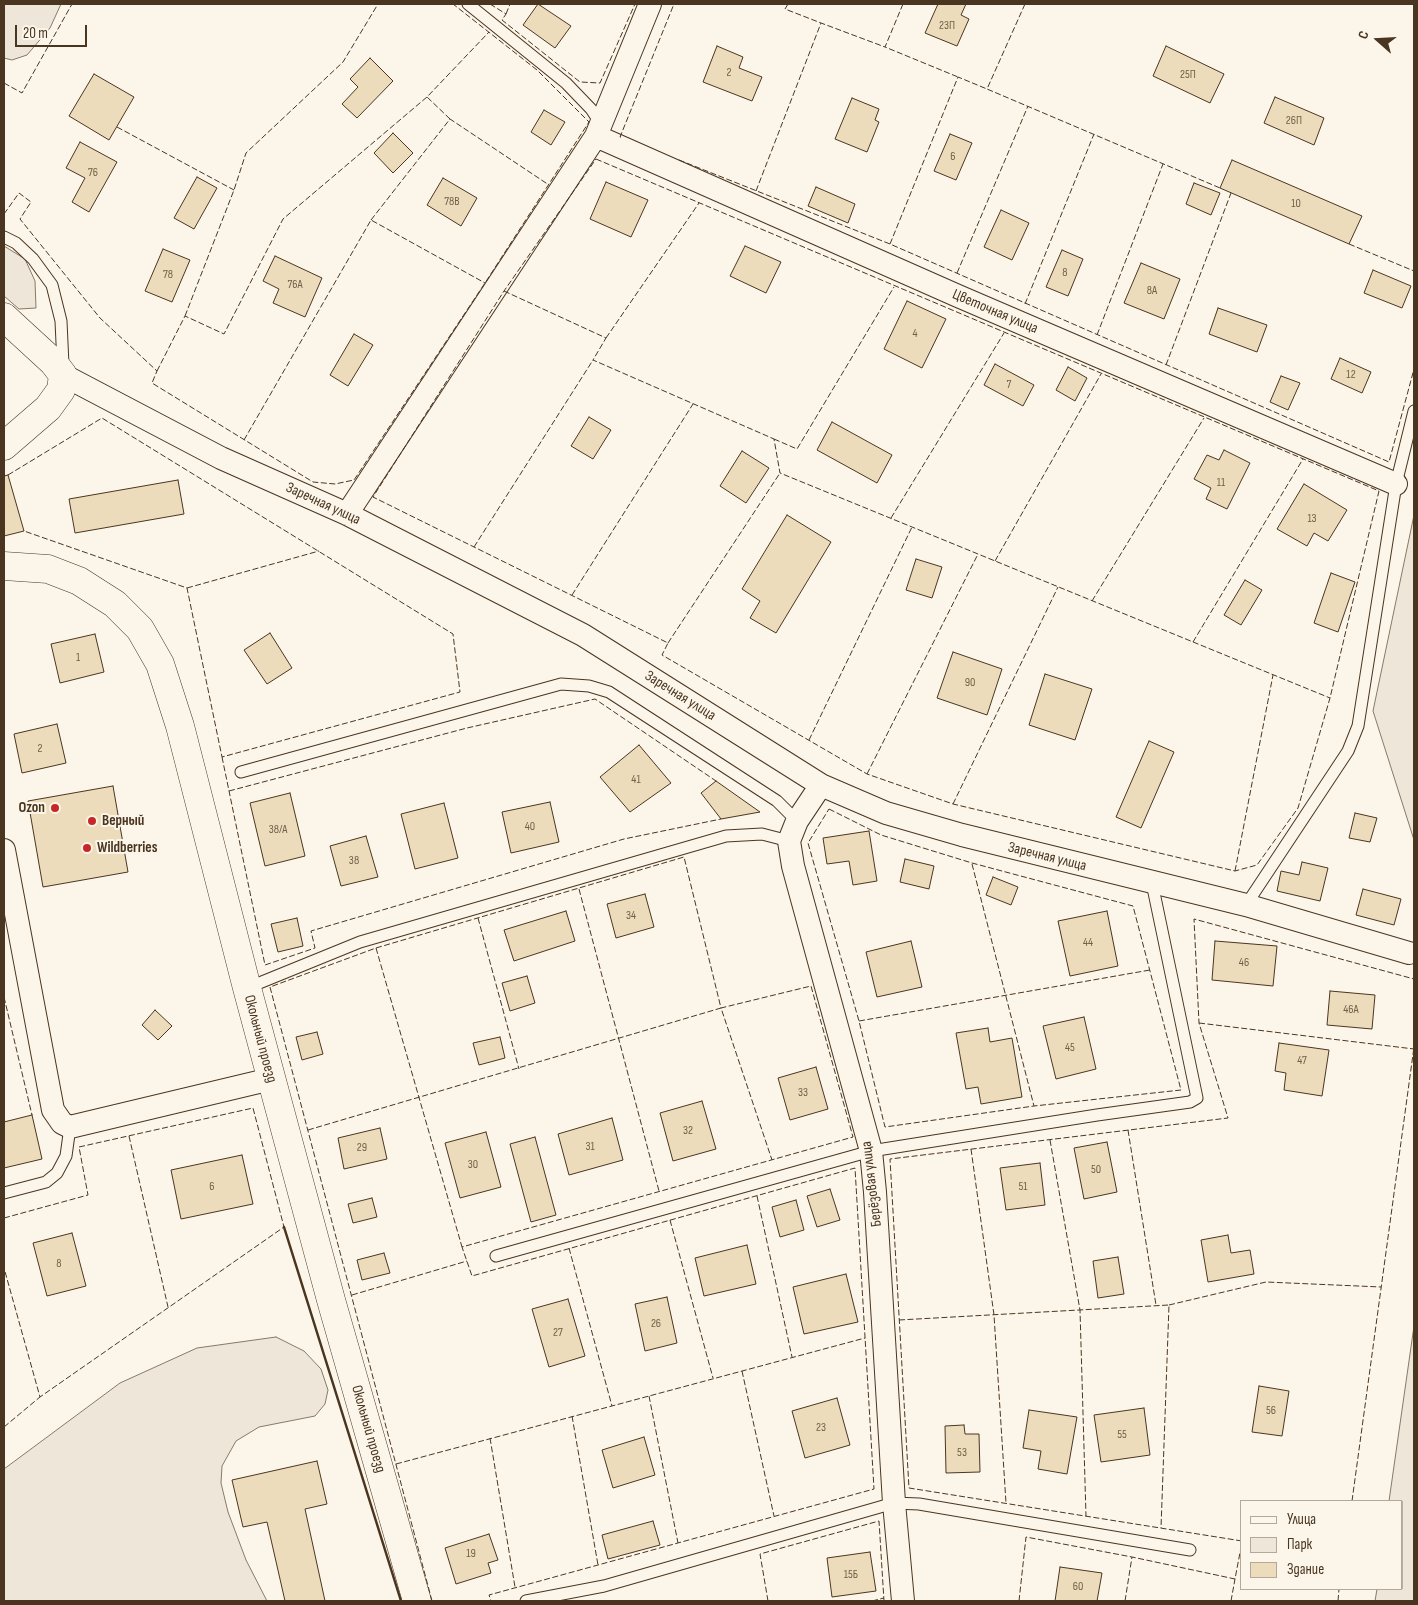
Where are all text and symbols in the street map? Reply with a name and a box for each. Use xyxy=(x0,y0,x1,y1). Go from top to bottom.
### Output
scale bar xyxy=(18,15,90,47)
north arrow xyxy=(1353,15,1403,65)
house number: 23П xyxy=(939,19,955,33)
text: 20 m xyxy=(23,24,48,43)
text: С xyxy=(1354,29,1373,41)
house number: 2 xyxy=(727,66,731,80)
house number: 25П xyxy=(1180,68,1196,82)
house number: 26П xyxy=(1286,114,1302,128)
house number: 6 xyxy=(950,150,956,164)
house number: 76 xyxy=(88,166,98,180)
house number: 78В xyxy=(444,195,460,209)
house number: 10 xyxy=(1291,197,1301,211)
house number: 8 xyxy=(1062,266,1068,280)
house number: 78 xyxy=(163,268,173,282)
house number: 76А xyxy=(287,278,303,292)
house number: 8А xyxy=(1147,284,1157,298)
street label: Цветочная улица xyxy=(949,286,1041,338)
house number: 4 xyxy=(912,327,918,341)
house number: 12 xyxy=(1346,368,1356,382)
house number: 7 xyxy=(1007,378,1011,392)
house number: 11 xyxy=(1217,476,1225,490)
street label: Заречная улица xyxy=(283,479,363,529)
house number: 13 xyxy=(1307,512,1317,526)
house number: 1 xyxy=(76,651,80,665)
street label: Заречная улица xyxy=(641,667,719,725)
house number: 90 xyxy=(965,676,975,690)
house number: 2 xyxy=(38,742,42,756)
house number: 41 xyxy=(631,773,641,787)
place label: Ozon xyxy=(18,799,45,817)
marker: Ozon xyxy=(49,802,61,814)
place label: Верный xyxy=(102,812,144,830)
marker: Верный xyxy=(86,815,98,827)
house number: 40 xyxy=(525,820,535,834)
house number: 38/А xyxy=(269,823,287,837)
place label: Wildberries xyxy=(97,839,158,857)
street label: Заречная улица xyxy=(1006,839,1088,875)
marker: Wildberries xyxy=(81,842,93,854)
house number: 38 xyxy=(349,854,359,868)
house number: 34 xyxy=(626,909,636,923)
house number: 44 xyxy=(1083,936,1093,950)
house number: 46 xyxy=(1239,956,1249,970)
street label: Окольный проезд xyxy=(240,993,280,1085)
house number: 46А xyxy=(1343,1003,1359,1017)
house number: 45 xyxy=(1065,1041,1075,1055)
house number: 47 xyxy=(1297,1054,1307,1068)
house number: 33 xyxy=(798,1086,808,1100)
house number: 32 xyxy=(683,1124,693,1138)
house number: 31 xyxy=(585,1140,595,1154)
street label: Берёзовая улица xyxy=(858,1140,886,1228)
house number: 29 xyxy=(357,1141,367,1155)
house number: 30 xyxy=(468,1158,478,1172)
house number: 50 xyxy=(1091,1163,1101,1177)
house number: 6 xyxy=(209,1180,215,1194)
house number: 51 xyxy=(1018,1180,1028,1194)
house number: 8 xyxy=(56,1257,62,1271)
house number: 26 xyxy=(651,1317,661,1331)
house number: 27 xyxy=(553,1326,563,1340)
street label: Окольный проезд xyxy=(347,1383,389,1475)
house number: 56 xyxy=(1266,1404,1276,1418)
house number: 23 xyxy=(816,1421,826,1435)
house number: 55 xyxy=(1117,1428,1127,1442)
house number: 53 xyxy=(957,1446,967,1460)
legend xyxy=(1240,1500,1403,1590)
text: Улица xyxy=(1287,1510,1316,1529)
text: Парк xyxy=(1287,1535,1312,1554)
house number: 19 xyxy=(466,1547,476,1561)
text: Здание xyxy=(1287,1560,1324,1579)
house number: 15Б xyxy=(844,1568,858,1582)
house number: 60 xyxy=(1073,1580,1083,1594)

